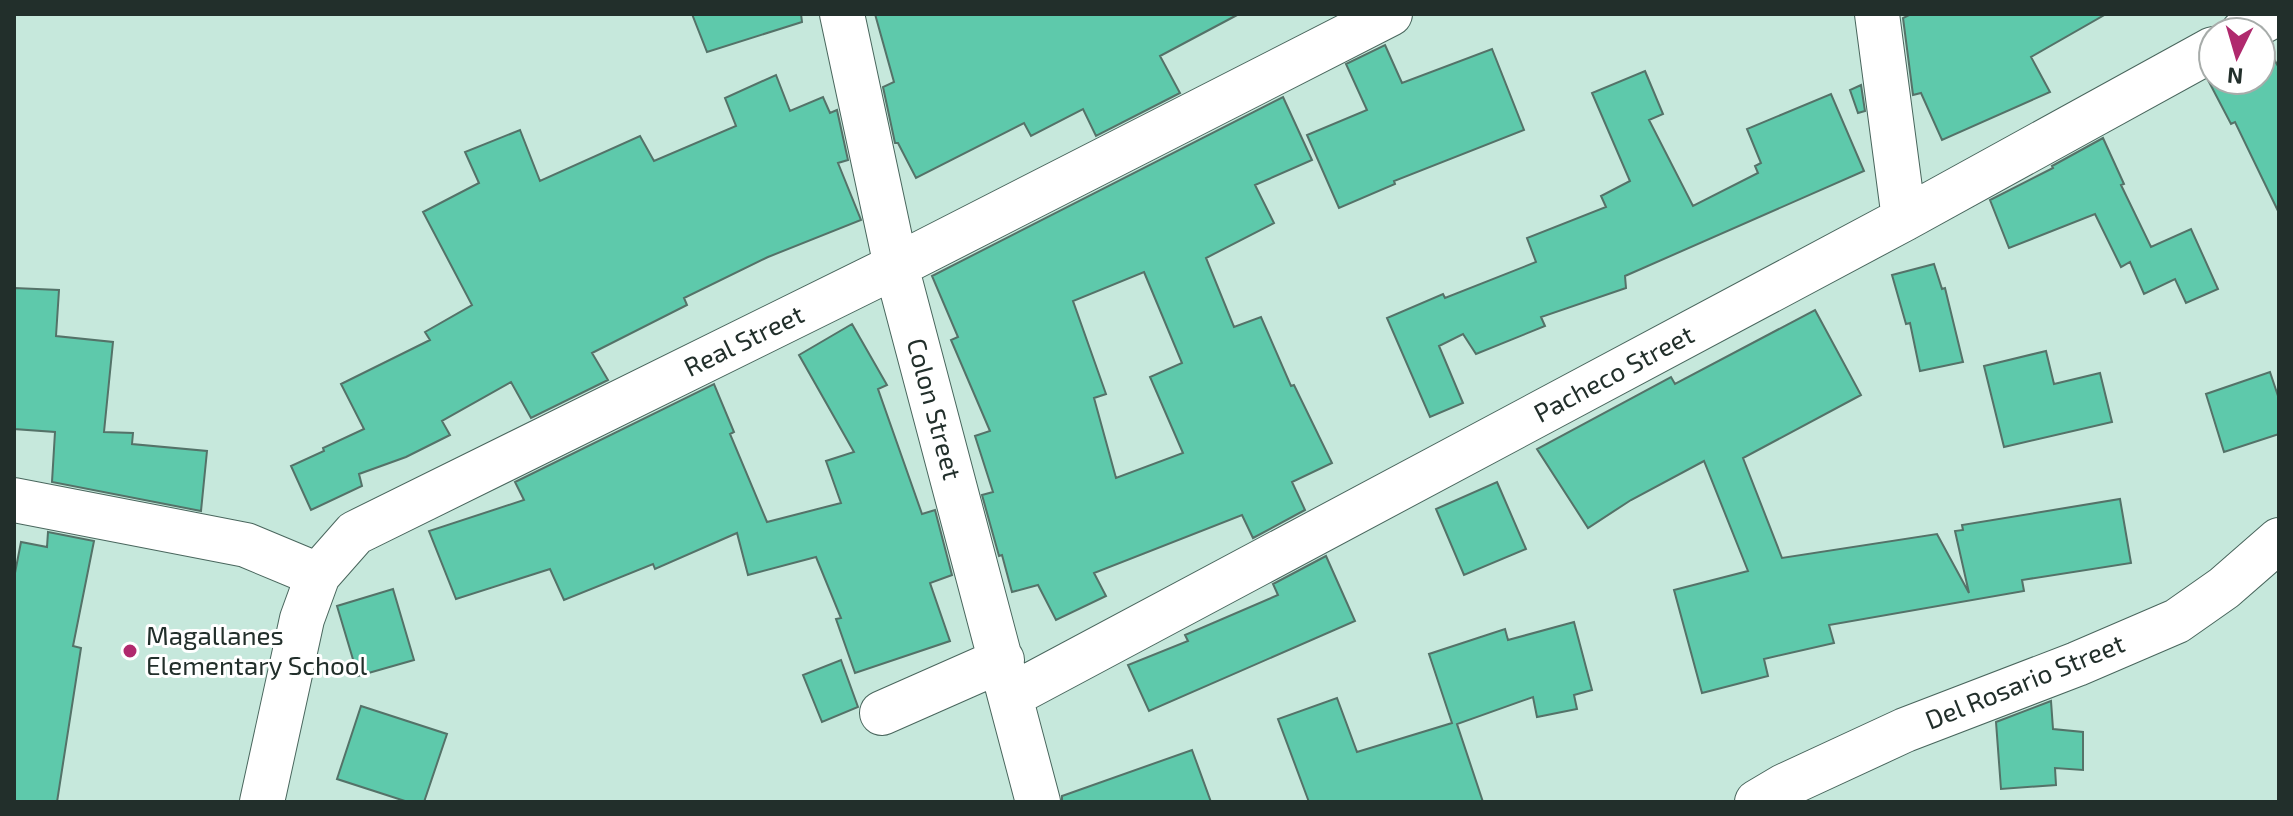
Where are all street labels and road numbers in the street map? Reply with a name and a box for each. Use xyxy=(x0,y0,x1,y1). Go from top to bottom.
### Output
street label: Real Street xyxy=(678,297,808,382)
street label: Pacheco Street xyxy=(1528,317,1699,428)
street label: Colon Street xyxy=(902,334,969,483)
street label: Del Rosario Street xyxy=(1920,626,2129,735)

